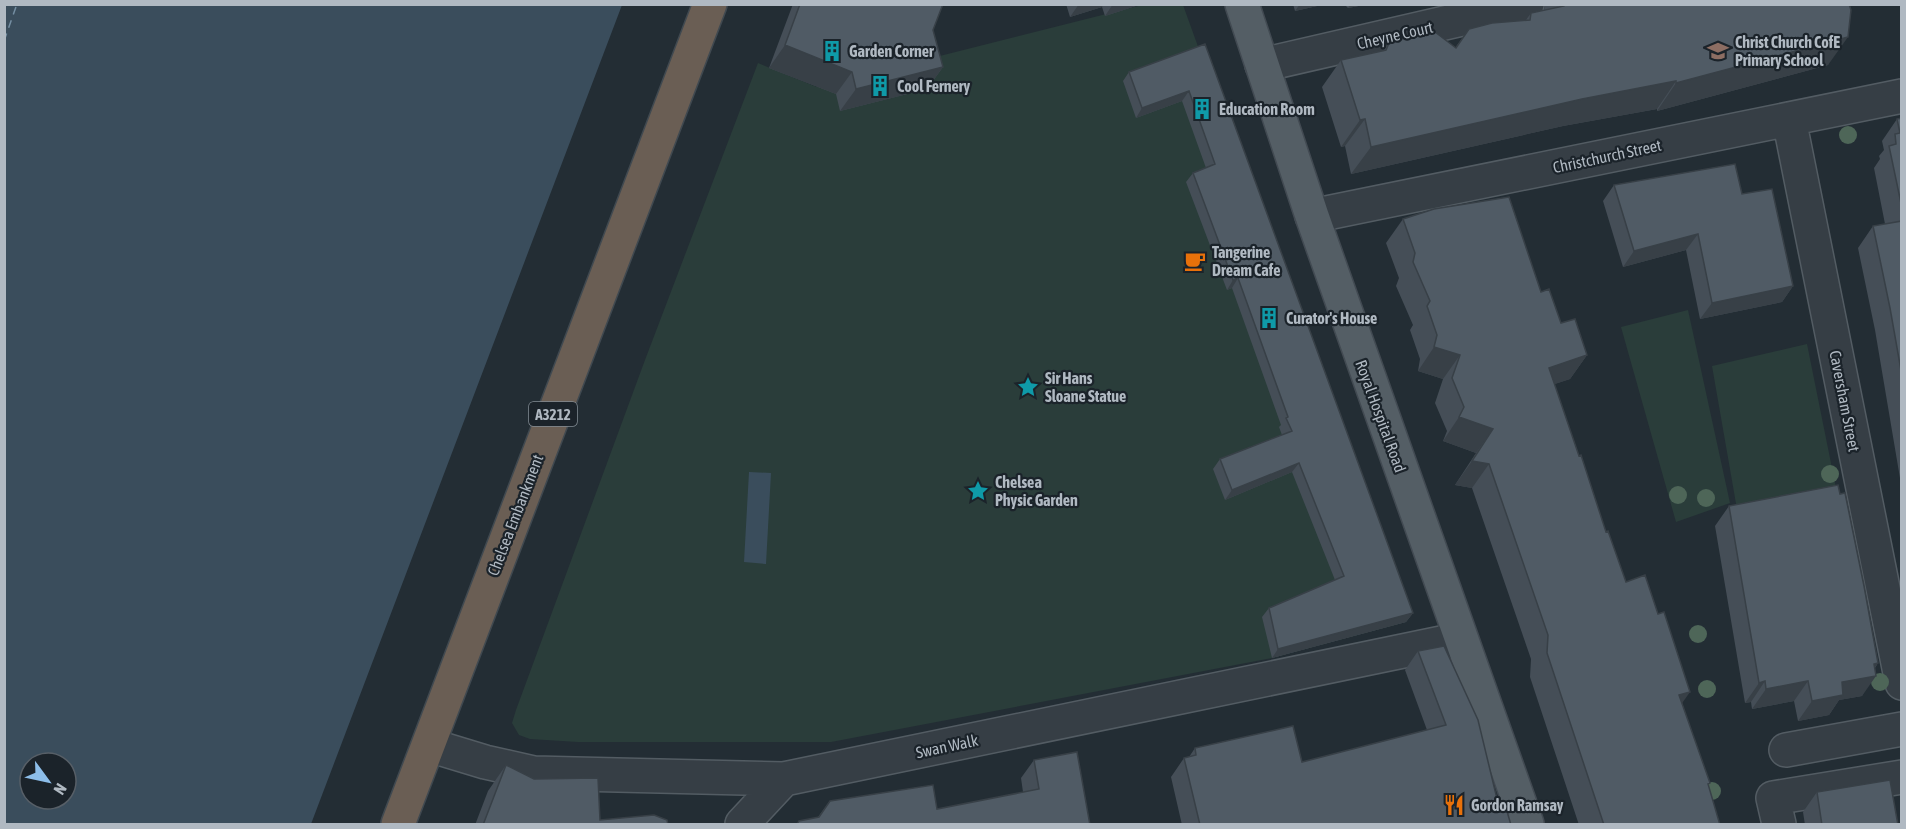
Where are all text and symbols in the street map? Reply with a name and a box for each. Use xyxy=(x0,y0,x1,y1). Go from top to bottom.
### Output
street label: Cheyne Court xyxy=(1355,17,1435,53)
place label: Christ Church CofE Primary School xyxy=(1735,33,1840,69)
building icon: Garden Corner xyxy=(820,39,844,63)
school or university icon: Christ Church CofE Primary School xyxy=(1706,39,1730,63)
place label: Garden Corner xyxy=(849,42,934,60)
building icon: Cool Fernery xyxy=(868,74,892,98)
place label: Cool Fernery xyxy=(897,77,971,95)
building icon: Education Room xyxy=(1190,97,1214,121)
place label: Education Room xyxy=(1219,100,1315,118)
street label: Christchurch Street xyxy=(1551,136,1663,176)
place label: Tangerine Dream Cafe xyxy=(1212,243,1280,279)
cafe icon: Tangerine Dream Cafe xyxy=(1183,249,1207,273)
building icon: Curator's House xyxy=(1257,306,1281,330)
place label: Curator's House xyxy=(1286,309,1377,327)
street label: Caversham Street xyxy=(1826,349,1864,454)
street label: Royal Hospital Road xyxy=(1351,357,1410,475)
place label: Sir Hans Sloane Statue xyxy=(1045,369,1126,405)
place icon: Sir Hans Sloane Statue xyxy=(1016,375,1040,399)
road number: A3212 xyxy=(529,402,577,426)
street label: Chelsea Embankment xyxy=(484,452,547,578)
place label: Chelsea Physic Garden xyxy=(995,473,1078,509)
place icon: Chelsea Physic Garden xyxy=(966,479,990,503)
street label: Swan Walk xyxy=(914,731,980,761)
north arrow xyxy=(18,751,78,811)
text: N xyxy=(50,780,71,798)
restaurant icon: Gordon Ramsay xyxy=(1442,793,1466,817)
place label: Gordon Ramsay xyxy=(1471,796,1564,814)

